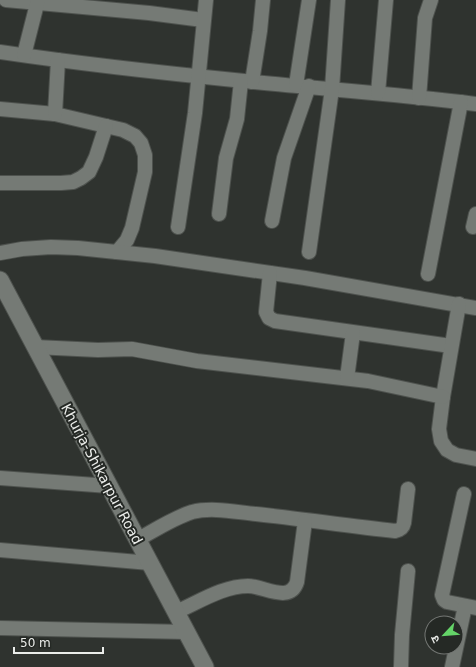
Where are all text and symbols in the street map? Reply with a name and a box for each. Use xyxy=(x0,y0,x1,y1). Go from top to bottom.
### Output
street label: Khurja-Shikarpur Road xyxy=(58,401,146,547)
north arrow xyxy=(424,615,464,655)
scale bar xyxy=(14,629,103,655)
text: उ xyxy=(428,633,443,645)
text: 50 m xyxy=(20,636,51,650)

